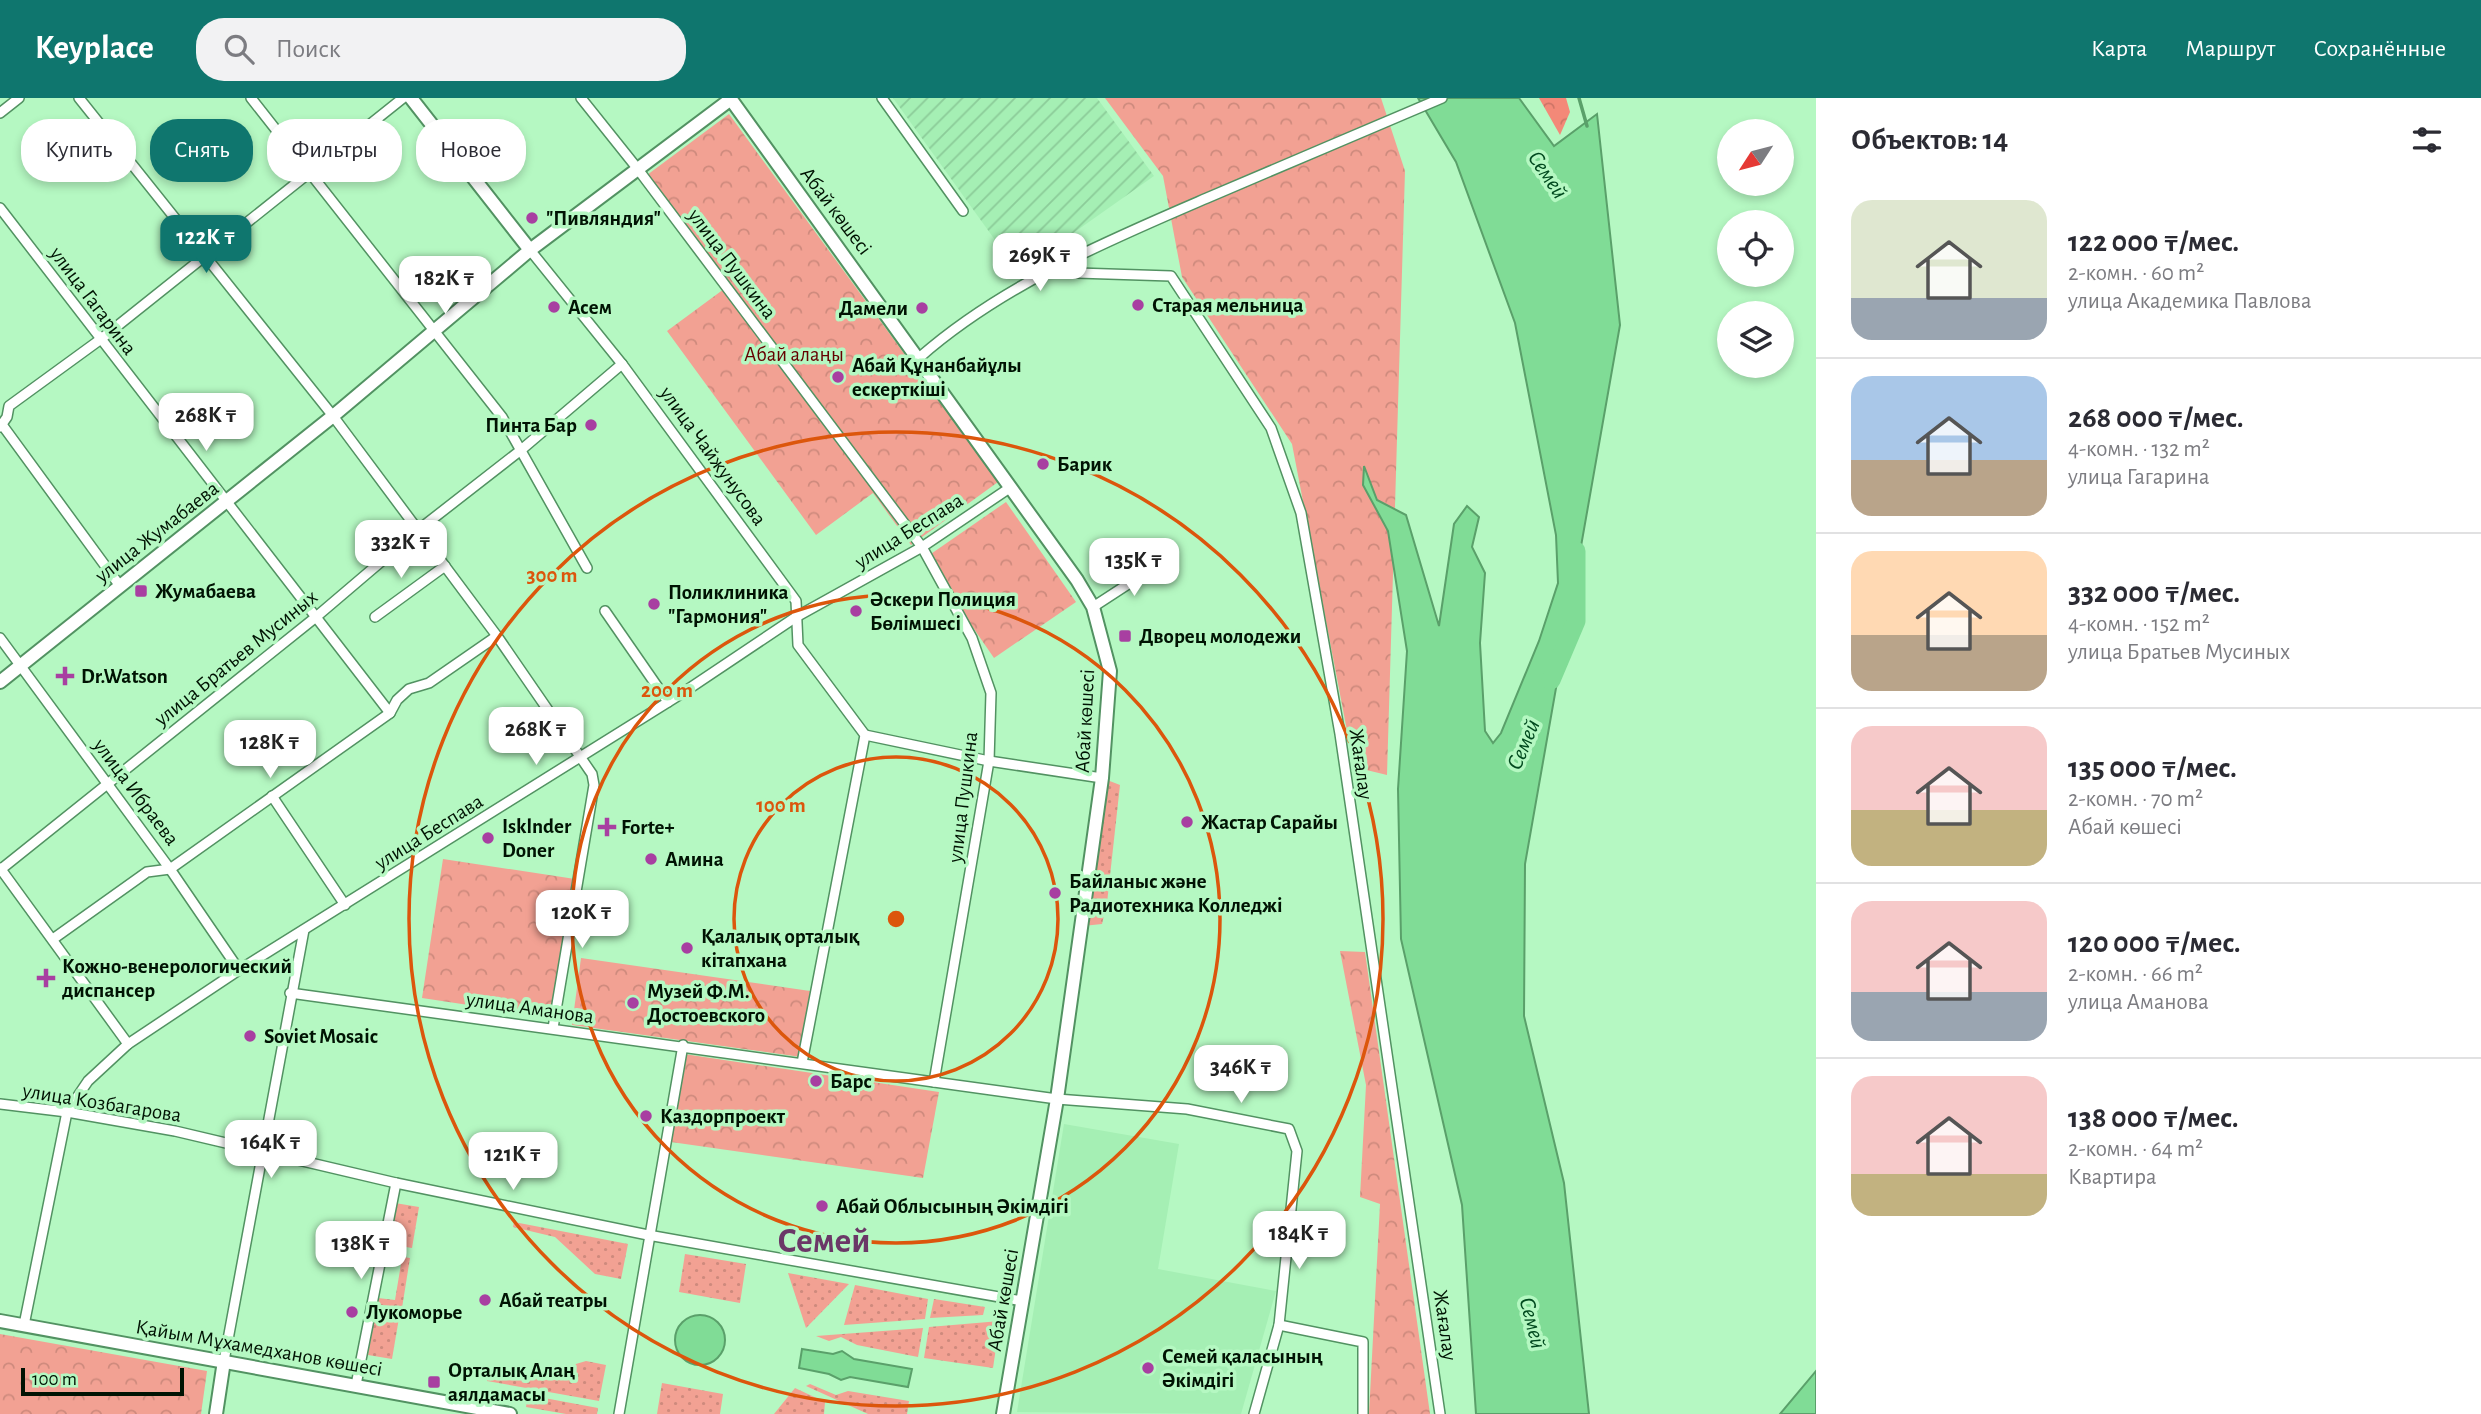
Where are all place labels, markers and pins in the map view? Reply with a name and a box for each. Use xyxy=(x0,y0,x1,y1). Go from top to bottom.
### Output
place label: "Пивляндия" xyxy=(546,208,661,229)
marker: "Пивляндия" xyxy=(524,210,540,226)
pin: 122K ₸ xyxy=(149,216,263,275)
pin: 269K ₸ xyxy=(983,234,1097,293)
pin: 182K ₸ xyxy=(388,256,502,316)
place label: Старая мельница xyxy=(1152,295,1303,316)
place label: Асем xyxy=(568,297,612,318)
marker: Старая мельница xyxy=(1130,297,1146,313)
place label: Дамели xyxy=(839,298,908,319)
marker: Асем xyxy=(546,299,562,315)
marker: Дамели xyxy=(914,300,930,316)
place label: Абай Құнанбайұлы ескерткіші xyxy=(852,355,1022,400)
marker: Абай Құнанбайұлы ескерткіші xyxy=(830,369,846,385)
pin: 268K ₸ xyxy=(149,394,263,453)
place label: Пинта Бар xyxy=(485,415,577,436)
marker: Пинта Бар xyxy=(583,417,599,433)
place label: Барик xyxy=(1057,454,1113,475)
marker: Барик xyxy=(1035,456,1051,472)
pin: 332K ₸ xyxy=(344,520,458,580)
pin: 135K ₸ xyxy=(1077,538,1191,598)
place label: Жумабаева xyxy=(155,581,256,602)
place label: Поликлиника "Гармония" xyxy=(668,582,789,627)
marker: Жумабаева xyxy=(133,583,149,599)
place label: Әскери Полиция Бөлімшесі xyxy=(870,589,1016,634)
marker: Поликлиника "Гармония" xyxy=(646,596,662,612)
marker: Әскери Полиция Бөлімшесі xyxy=(848,603,864,619)
place label: Дворец молодежи xyxy=(1139,626,1301,647)
marker: Дворец молодежи xyxy=(1117,628,1133,644)
marker: Dr.Watson xyxy=(55,666,75,686)
place label: Dr.Watson xyxy=(81,666,168,687)
pin: 268K ₸ xyxy=(479,708,593,767)
pin: 128K ₸ xyxy=(213,720,327,780)
place label: Жастар Сарайы xyxy=(1201,812,1338,833)
marker: Жастар Сарайы xyxy=(1179,814,1195,830)
place label: Isklnder Doner xyxy=(502,816,572,861)
place label: Forte+ xyxy=(621,817,675,838)
marker: Forte+ xyxy=(599,819,615,835)
marker: Isklnder Doner xyxy=(480,830,496,846)
place label: Амина xyxy=(665,849,724,870)
marker: Амина xyxy=(643,851,659,867)
place label: Байланыс және Радиотехника Колледжі xyxy=(1069,871,1283,916)
marker: Байланыс және Радиотехника Колледжі xyxy=(1047,885,1063,901)
pin: 120K ₸ xyxy=(525,890,639,950)
centre of rings xyxy=(884,907,908,931)
place label: Қалалық орталық кітапхана xyxy=(701,926,860,971)
marker: Қалалық орталық кітапхана xyxy=(679,940,695,956)
place label: Кожно-венерологический диспансер xyxy=(62,956,292,1001)
marker: Кожно-венерологический диспансер xyxy=(36,968,56,988)
place label: Музей Ф.М. Достоевского xyxy=(647,981,765,1026)
marker: Музей Ф.М. Достоевского xyxy=(625,995,641,1011)
place label: Soviet Mosaic xyxy=(264,1026,378,1047)
marker: Soviet Mosaic xyxy=(242,1028,258,1044)
pin: 346K ₸ xyxy=(1184,1046,1298,1105)
place label: Барс xyxy=(830,1071,872,1092)
marker: Барс xyxy=(808,1073,824,1089)
place label: Каздорпроект xyxy=(660,1106,786,1127)
marker: Каздорпроект xyxy=(638,1108,654,1124)
pin: 164K ₸ xyxy=(214,1121,328,1180)
pin: 121K ₸ xyxy=(456,1132,570,1192)
place label: Абай Облысының Әкімдігі xyxy=(836,1196,1069,1217)
marker: Абай Облысының Әкімдігі xyxy=(814,1198,830,1214)
pin: 184K ₸ xyxy=(1242,1212,1356,1271)
pin: 138K ₸ xyxy=(304,1222,418,1281)
place label: Абай театры xyxy=(499,1290,608,1311)
marker: Абай театры xyxy=(477,1292,493,1308)
place label: Лукоморье xyxy=(366,1302,462,1323)
marker: Лукоморье xyxy=(344,1304,360,1320)
place label: Семей қаласының Әкімдігі xyxy=(1162,1346,1323,1391)
place label: Орталық Алаң аялдамасы xyxy=(448,1360,575,1405)
marker: Семей қаласының Әкімдігі xyxy=(1140,1360,1156,1376)
marker: Орталық Алаң аялдамасы xyxy=(426,1374,442,1390)

